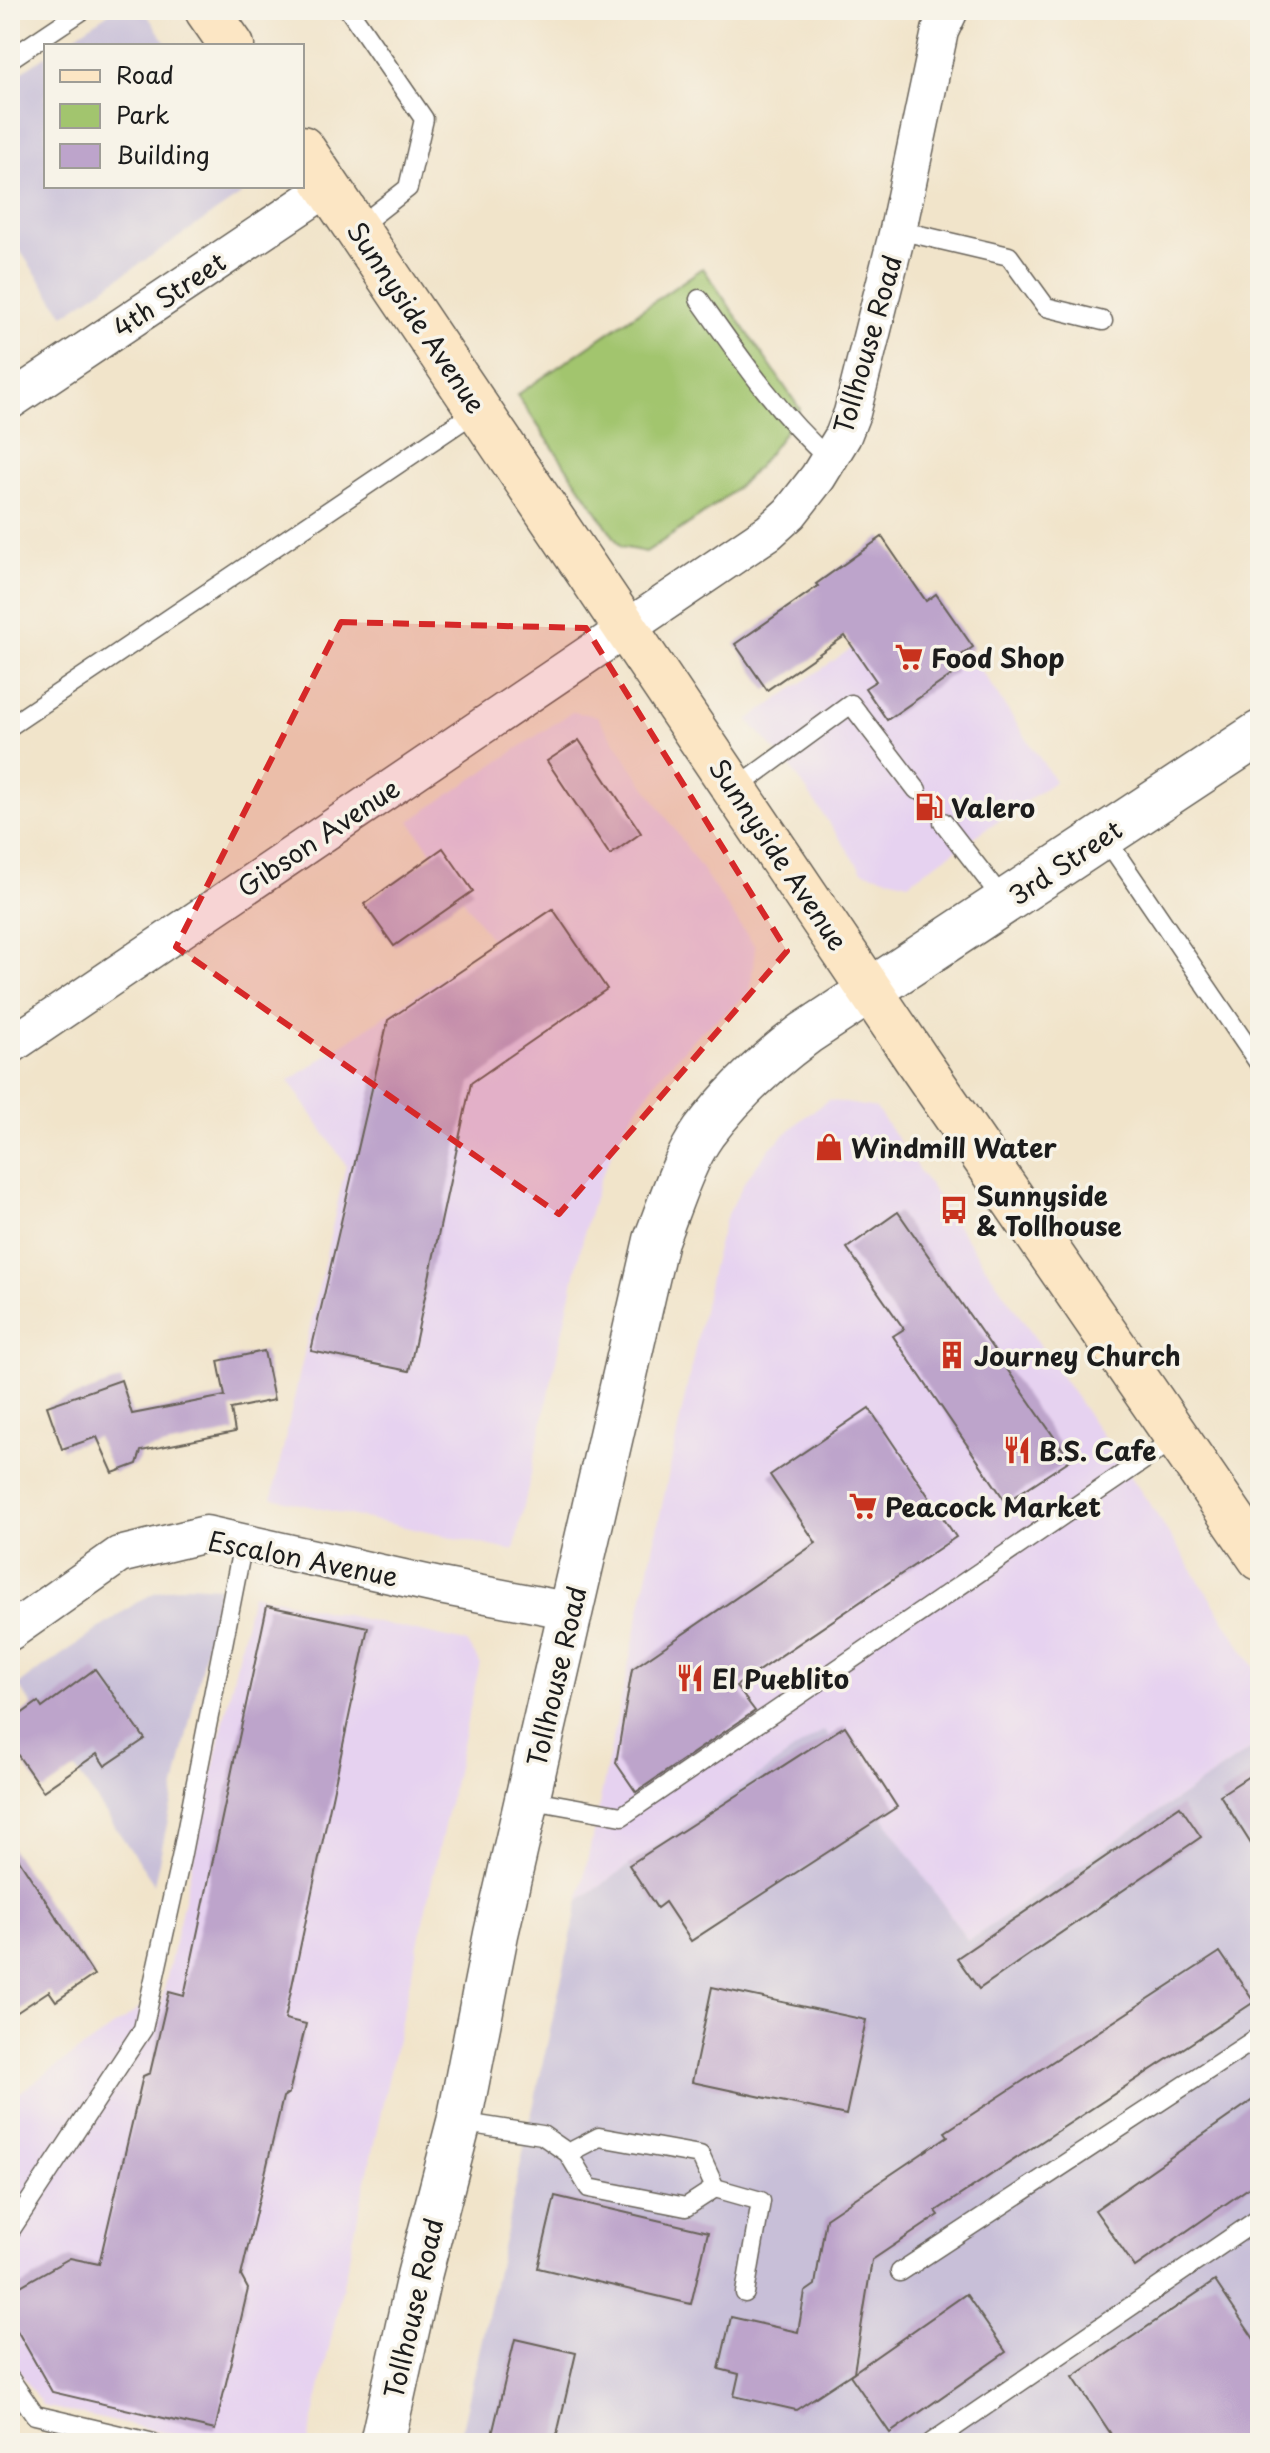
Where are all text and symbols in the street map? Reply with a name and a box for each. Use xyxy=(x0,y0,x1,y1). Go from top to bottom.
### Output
legend xyxy=(44,44,304,188)
text: Road xyxy=(116,56,174,92)
text: Park xyxy=(116,96,170,132)
text: Building xyxy=(116,136,210,172)
street label: Sunnyside Avenue xyxy=(338,213,496,421)
street label: 4th Street xyxy=(105,242,233,346)
street label: Tollhouse Road xyxy=(823,250,911,438)
place label: Food Shop xyxy=(931,638,1064,677)
supermarket icon: Food Shop xyxy=(894,642,924,672)
street label: Sunnyside Avenue xyxy=(700,750,858,958)
street label: Gibson Avenue xyxy=(229,768,407,906)
place label: Valero xyxy=(951,788,1035,827)
fuel station icon: Valero xyxy=(914,792,944,822)
street label: 3rd Street xyxy=(1000,810,1130,914)
place label: Windmill Water xyxy=(851,1128,1057,1167)
shop icon: Windmill Water xyxy=(814,1132,844,1162)
place label: Sunnyside & Tollhouse xyxy=(976,1176,1122,1245)
bus stop icon: Sunnyside & Tollhouse xyxy=(939,1195,969,1225)
place label: Journey Church xyxy=(974,1336,1181,1375)
building icon: Journey Church xyxy=(937,1340,967,1370)
place label: B.S. Cafe xyxy=(1039,1431,1156,1470)
restaurant icon: B.S. Cafe xyxy=(1002,1435,1032,1465)
place label: Peacock Market xyxy=(885,1487,1101,1526)
supermarket icon: Peacock Market xyxy=(848,1491,878,1521)
street label: Escalon Avenue xyxy=(205,1520,401,1596)
street label: Tollhouse Road xyxy=(516,1582,596,1770)
place label: El Pueblito xyxy=(712,1659,849,1698)
restaurant icon: El Pueblito xyxy=(675,1663,705,1693)
street label: Tollhouse Road xyxy=(373,2214,453,2402)

